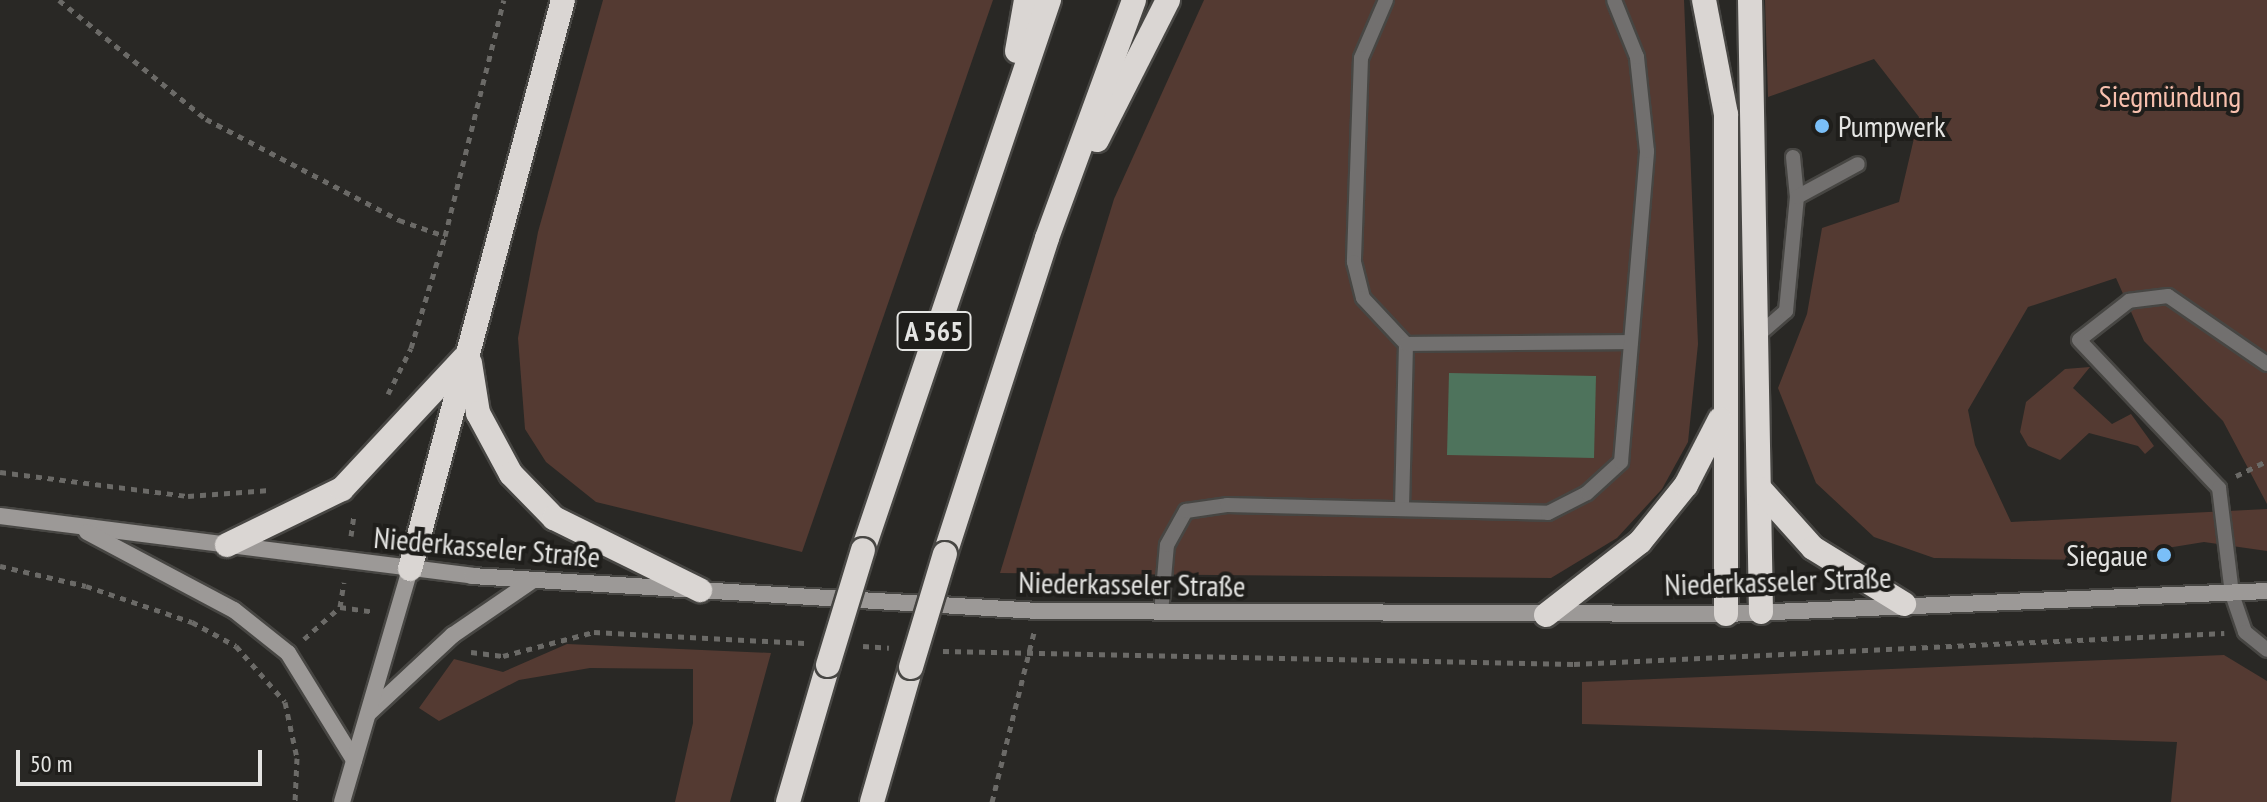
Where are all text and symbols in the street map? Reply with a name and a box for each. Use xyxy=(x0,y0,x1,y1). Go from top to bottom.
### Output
park label: Siegmündung xyxy=(2099,78,2241,114)
place label: Pumpwerk xyxy=(1838,108,1946,144)
marker: Pumpwerk xyxy=(1813,117,1831,135)
road number: A 565 xyxy=(896,307,972,355)
street label: Niederkasseler Straße xyxy=(372,519,602,575)
place label: Siegaue xyxy=(2066,537,2148,573)
marker: Siegaue xyxy=(2155,546,2173,564)
street label: Niederkasseler Straße xyxy=(1664,559,1892,603)
street label: Niederkasseler Straße xyxy=(1018,564,1246,604)
scale bar xyxy=(20,734,266,784)
text: 50 m xyxy=(30,748,72,779)

